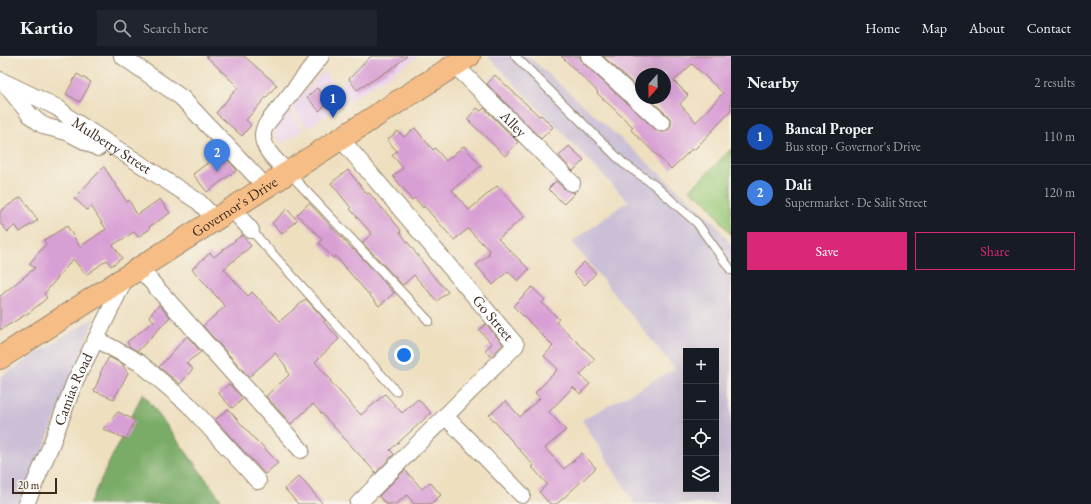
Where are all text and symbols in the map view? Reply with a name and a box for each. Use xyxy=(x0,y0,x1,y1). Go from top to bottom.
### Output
search box xyxy=(97,10,377,46)
text: Kartio xyxy=(20,15,73,40)
icon: search xyxy=(111,17,133,39)
text: Search here xyxy=(143,18,208,37)
text: Home xyxy=(865,19,900,37)
text: Map xyxy=(922,19,947,37)
text: About xyxy=(969,19,1005,37)
text: Contact xyxy=(1027,19,1071,37)
north arrow xyxy=(635,68,671,104)
text: Nearby xyxy=(747,71,799,93)
text: 2 results xyxy=(1034,74,1075,91)
pin: 1 xyxy=(320,85,346,118)
street label: Alley xyxy=(496,106,531,141)
street label: Mulberry Street xyxy=(69,112,156,178)
text: Bancal Proper xyxy=(785,119,873,138)
text: 1 xyxy=(757,128,763,145)
text: 110 m xyxy=(1044,128,1075,145)
text: Bus stop · Governor's Drive xyxy=(785,138,921,155)
pin: 2 xyxy=(204,139,230,172)
street label: Governor's Drive xyxy=(188,172,281,241)
text: Dali xyxy=(785,175,812,194)
text: 2 xyxy=(757,184,763,201)
text: 120 m xyxy=(1044,184,1075,201)
text: Supermarket · De Salit Street xyxy=(785,194,927,211)
button: Save xyxy=(747,232,907,270)
button: Share xyxy=(915,232,1075,270)
street label: Go Street xyxy=(469,291,519,345)
your location xyxy=(394,345,414,365)
map controls xyxy=(683,348,719,492)
button: + xyxy=(683,348,719,384)
street label: Camias Road xyxy=(49,349,97,428)
button: − xyxy=(683,384,719,420)
button: locate xyxy=(683,420,719,456)
button: layers xyxy=(683,456,719,492)
scale bar xyxy=(12,476,57,495)
text: 20 m xyxy=(18,478,39,492)

